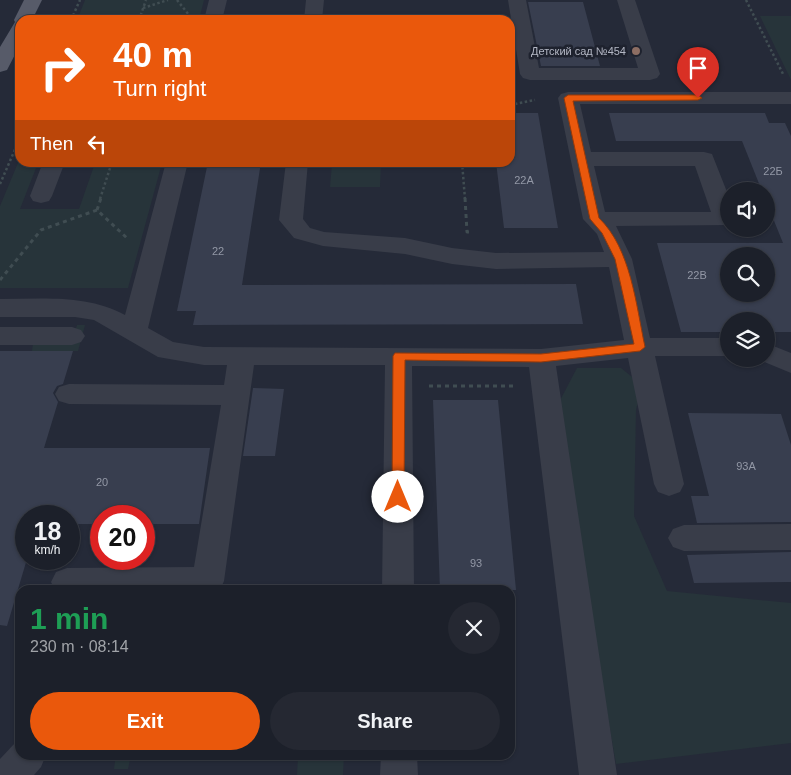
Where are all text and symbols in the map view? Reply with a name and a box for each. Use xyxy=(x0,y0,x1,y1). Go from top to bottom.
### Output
icon: right xyxy=(30,35,95,100)
text: 40 m xyxy=(113,35,193,74)
place label: Детский сад №454 xyxy=(531,45,626,57)
marker: Детский сад №454 xyxy=(630,45,642,57)
pin xyxy=(677,47,719,98)
icon: arrive xyxy=(684,54,712,82)
text: Turn right xyxy=(113,76,206,101)
icon: left xyxy=(83,130,111,158)
text: Then xyxy=(30,133,73,154)
house number: 22Б xyxy=(763,165,783,177)
house number: 22А xyxy=(514,174,534,186)
map controls xyxy=(720,182,775,367)
button: sound xyxy=(720,182,775,237)
house number: 22 xyxy=(212,245,224,257)
button: search xyxy=(720,247,775,302)
house number: 22В xyxy=(687,269,707,281)
button: layers xyxy=(720,312,775,367)
house number: 93А xyxy=(736,460,756,472)
position arrow xyxy=(371,470,423,522)
house number: 20 xyxy=(96,476,108,488)
speed limit sign: 20 xyxy=(90,505,155,570)
text: 18 xyxy=(34,517,61,545)
text: km/h xyxy=(34,543,61,557)
house number: 93 xyxy=(470,557,482,569)
text: 1 min xyxy=(30,602,108,635)
button: close xyxy=(448,602,500,654)
text: 230 m · 08:14 xyxy=(30,638,129,655)
button: Exit xyxy=(30,692,260,750)
button: Share xyxy=(270,692,500,750)

